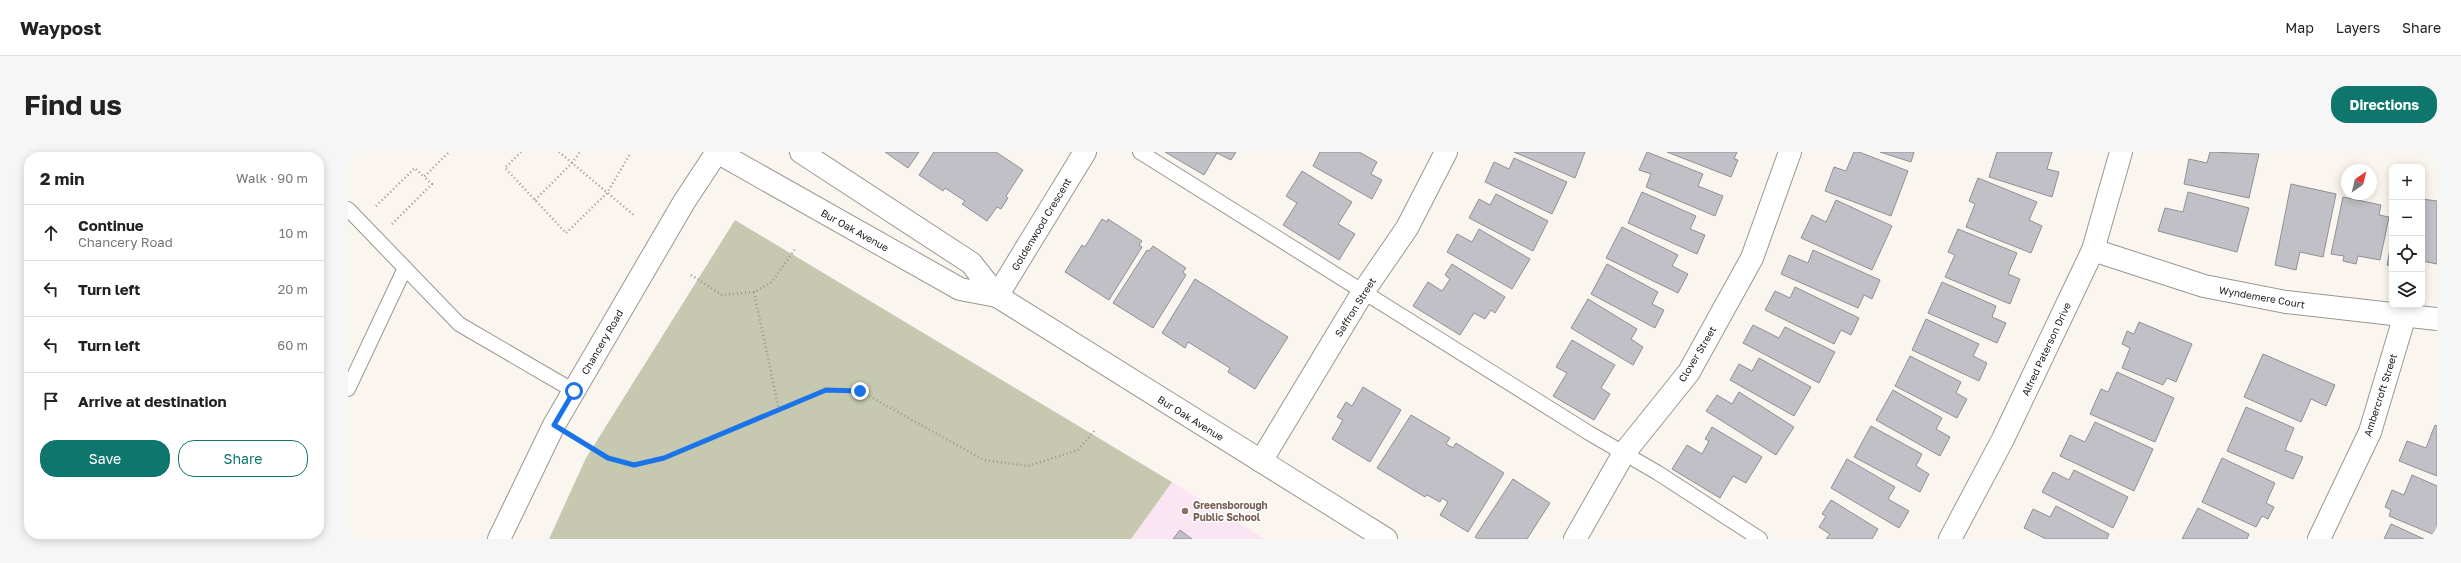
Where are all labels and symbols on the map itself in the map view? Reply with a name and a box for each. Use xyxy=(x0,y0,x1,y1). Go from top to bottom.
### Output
north arrow xyxy=(2341,164,2377,200)
street label: Goldenwood Crescent xyxy=(1009,176,1073,272)
street label: Bur Oak Avenue xyxy=(819,206,891,254)
street label: Saffron Street xyxy=(1332,275,1378,339)
street label: Wyndemere Court xyxy=(2218,284,2306,310)
street label: Alfred Paterson Drive xyxy=(2019,300,2073,398)
street label: Chancery Road xyxy=(579,307,625,377)
street label: Clover Street xyxy=(1676,324,1718,384)
street label: Ambercroft Street xyxy=(2361,352,2399,438)
route start xyxy=(565,382,583,400)
route end xyxy=(851,382,869,400)
street label: Bur Oak Avenue xyxy=(1156,393,1226,443)
place label: Greensborough Public School xyxy=(1193,499,1268,523)
marker: Greensborough Public School xyxy=(1180,506,1190,516)

